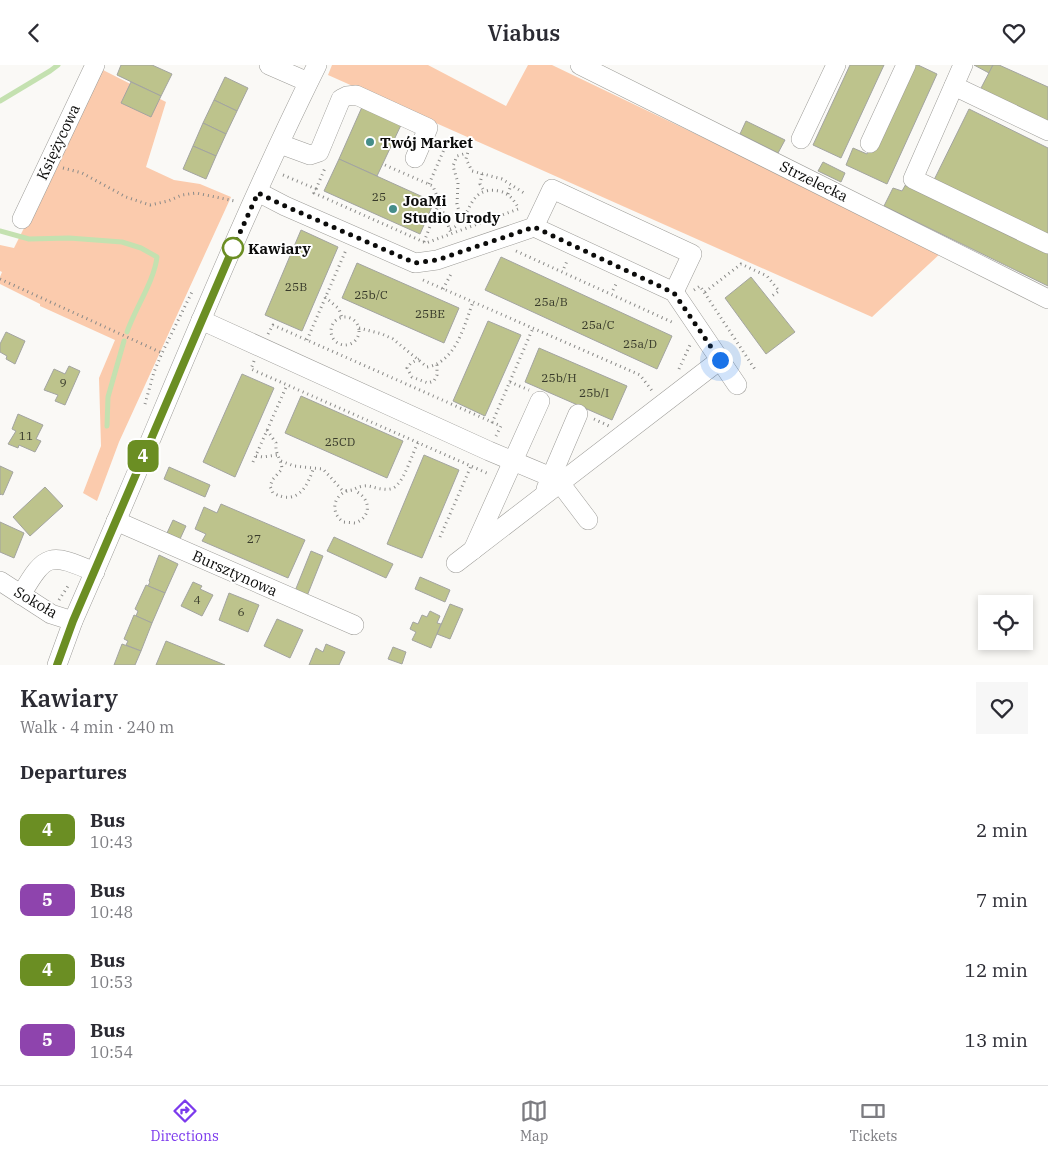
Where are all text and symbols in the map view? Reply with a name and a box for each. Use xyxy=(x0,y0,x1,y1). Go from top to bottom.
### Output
text: Viabus xyxy=(488,18,560,47)
icon: back xyxy=(20,19,48,47)
icon: heart xyxy=(1000,19,1028,47)
street label: Księżycowa xyxy=(32,101,84,183)
place label: Twój Market xyxy=(380,133,473,152)
marker: Twój Market xyxy=(364,136,376,148)
street label: Strzelecka xyxy=(777,156,851,206)
house number: 25 xyxy=(372,189,386,204)
place label: JoaMi Studio Urody xyxy=(403,191,501,227)
marker: JoaMi Studio Urody xyxy=(387,203,399,215)
marker: Kawiary xyxy=(222,237,244,259)
place label: Kawiary xyxy=(248,239,311,258)
house number: 25B xyxy=(285,279,307,294)
house number: 25b/C xyxy=(354,287,388,302)
house number: 25a/B xyxy=(534,294,568,309)
house number: 25BE xyxy=(415,306,445,321)
house number: 25a/C xyxy=(581,317,615,332)
house number: 25a/D xyxy=(623,336,657,351)
your location xyxy=(708,348,733,373)
house number: 25b/H xyxy=(541,370,577,385)
house number: 9 xyxy=(59,375,67,390)
house number: 25b/I xyxy=(579,385,609,400)
house number: 11 xyxy=(19,428,33,443)
house number: 25CD xyxy=(325,434,355,449)
line badge: 4 xyxy=(127,440,159,472)
text: 4 xyxy=(138,444,148,467)
house number: 27 xyxy=(247,531,261,546)
street label: Bursztynowa xyxy=(189,546,281,600)
street label: Sokoła xyxy=(11,582,61,622)
house number: 4 xyxy=(193,592,201,607)
map controls xyxy=(978,595,1033,650)
button: locate xyxy=(978,595,1033,650)
house number: 6 xyxy=(237,604,245,619)
text: Kawiary xyxy=(20,682,118,714)
button: heart xyxy=(976,682,1028,734)
text: Walk · 4 min · 240 m xyxy=(20,717,174,737)
text: Departures xyxy=(20,760,127,784)
text: Bus xyxy=(90,808,125,832)
text: 4 xyxy=(42,818,53,841)
text: 2 min xyxy=(976,818,1028,842)
text: 10:43 xyxy=(90,832,133,852)
text: Bus xyxy=(90,878,125,902)
text: 5 xyxy=(42,888,53,911)
text: 7 min xyxy=(976,888,1028,912)
text: 10:48 xyxy=(90,902,133,922)
text: Bus xyxy=(90,948,125,972)
text: 4 xyxy=(42,958,53,981)
text: 12 min xyxy=(965,958,1028,982)
text: 10:53 xyxy=(90,972,133,992)
text: Bus xyxy=(90,1018,125,1042)
text: 5 xyxy=(42,1028,53,1051)
text: 13 min xyxy=(965,1028,1028,1052)
text: 10:54 xyxy=(90,1042,133,1062)
tab: Directions xyxy=(151,1097,219,1145)
tab: Map xyxy=(520,1097,548,1145)
tab: Tickets xyxy=(849,1097,897,1145)

